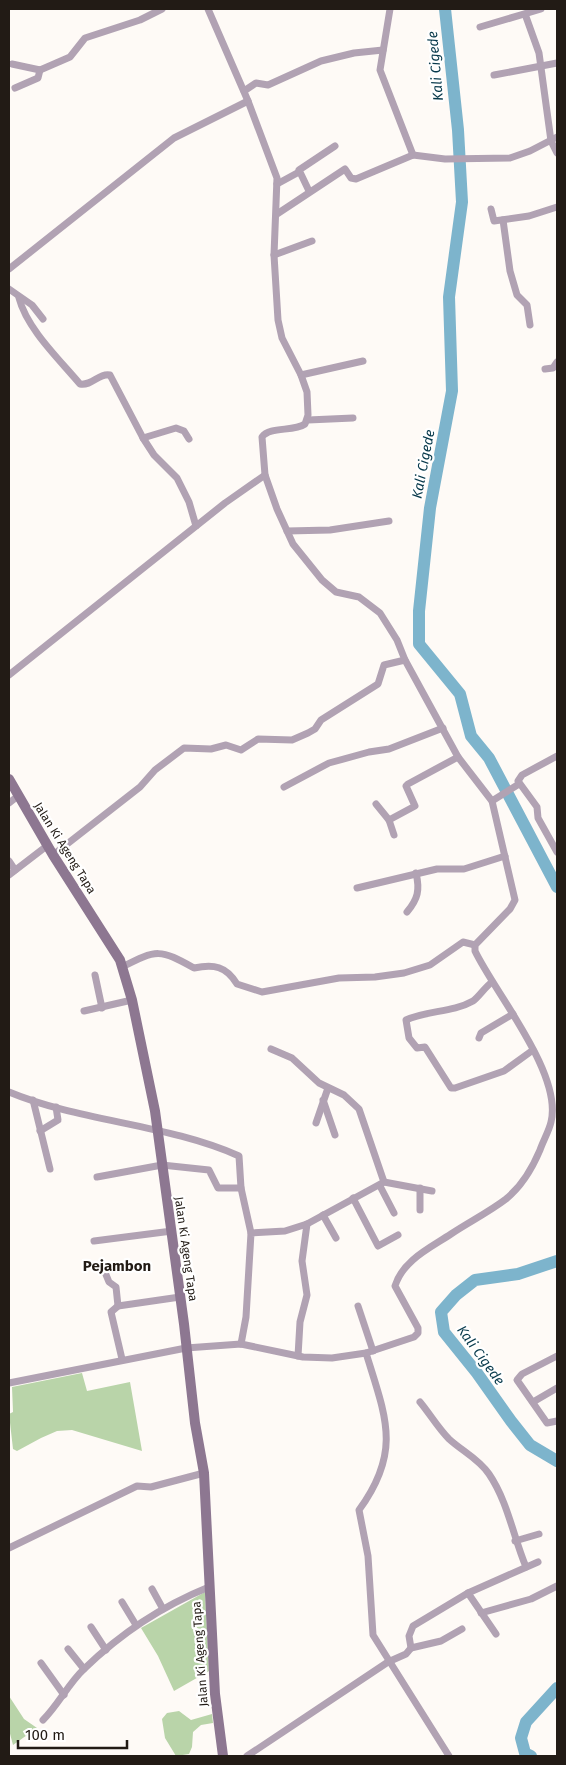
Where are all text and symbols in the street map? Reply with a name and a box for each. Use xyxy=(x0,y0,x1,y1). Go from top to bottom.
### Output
water label: Kali Cigede xyxy=(424,30,447,102)
water label: Kali Cigede xyxy=(408,428,439,500)
street label: Jalan Ki Ageng Tapa xyxy=(31,800,99,896)
street label: Jalan Ki Ageng Tapa xyxy=(172,1196,200,1302)
district label: Pejambon xyxy=(83,1257,151,1275)
water label: Kali Cigede xyxy=(453,1322,508,1389)
street label: Jalan Ki Ageng Tapa xyxy=(189,1601,211,1707)
scale bar xyxy=(18,1718,126,1750)
text: 100 m xyxy=(25,1726,65,1744)

